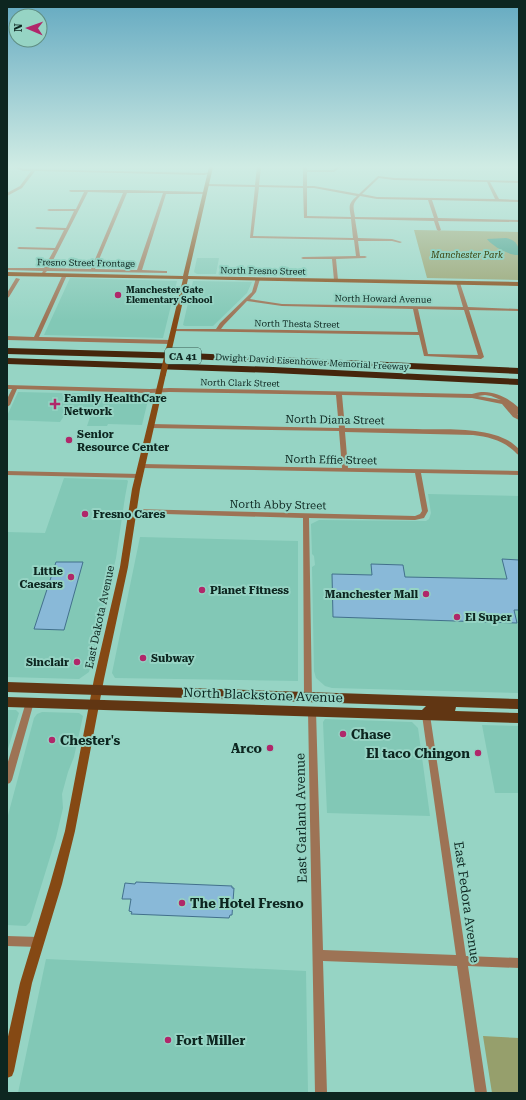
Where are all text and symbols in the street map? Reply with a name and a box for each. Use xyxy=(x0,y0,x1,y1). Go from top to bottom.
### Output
north arrow xyxy=(8,8,48,48)
text: N xyxy=(12,23,25,32)
park label: Manchester Park xyxy=(430,250,503,260)
street label: Fresno Street Frontage xyxy=(37,257,135,269)
street label: North Fresno Street xyxy=(220,265,306,277)
place label: Manchester Gate Elementary School xyxy=(126,285,213,305)
marker: Manchester Gate Elementary School xyxy=(113,290,123,300)
street label: North Howard Avenue xyxy=(335,293,432,305)
street label: North Thesta Street xyxy=(254,318,340,330)
road number: CA 41 xyxy=(165,348,201,364)
street label: Dwight David Eisenhower Memorial Freeway xyxy=(215,352,410,372)
street label: North Clark Street xyxy=(200,377,280,389)
place label: Family HealthCare Network xyxy=(64,392,167,418)
marker: Family HealthCare Network xyxy=(49,398,61,410)
street label: North Diana Street xyxy=(285,413,385,427)
place label: Senior Resource Center xyxy=(77,428,169,454)
marker: Senior Resource Center xyxy=(64,435,74,445)
street label: North Effie Street xyxy=(285,453,377,467)
street label: North Abby Street xyxy=(230,498,326,512)
place label: Fresno Cares xyxy=(93,508,166,521)
marker: Fresno Cares xyxy=(80,509,90,519)
street label: East Dakota Avenue xyxy=(83,564,117,670)
place label: Little Caesars xyxy=(20,565,64,591)
marker: Little Caesars xyxy=(66,572,76,582)
place label: Planet Fitness xyxy=(210,584,289,597)
marker: Planet Fitness xyxy=(197,585,207,595)
place label: Manchester Mall xyxy=(325,588,418,601)
marker: Manchester Mall xyxy=(421,589,431,599)
place label: El Super xyxy=(465,611,512,624)
marker: El Super xyxy=(452,612,462,622)
place label: Subway xyxy=(151,652,195,665)
marker: Subway xyxy=(138,653,148,663)
place label: Sinclair xyxy=(26,656,69,669)
marker: Sinclair xyxy=(72,657,82,667)
street label: North Blackstone Avenue xyxy=(183,685,343,705)
place label: Chase xyxy=(351,727,391,742)
marker: Chase xyxy=(338,729,348,739)
place label: Chester's xyxy=(60,733,121,748)
marker: Chester's xyxy=(47,735,57,745)
place label: Arco xyxy=(231,741,262,756)
marker: Arco xyxy=(265,743,275,753)
place label: El taco Chingon xyxy=(366,746,470,761)
marker: El taco Chingon xyxy=(473,748,483,758)
street label: East Garland Avenue xyxy=(292,753,310,883)
street label: East Fedora Avenue xyxy=(451,840,483,964)
place label: The Hotel Fresno xyxy=(190,896,304,911)
marker: The Hotel Fresno xyxy=(177,898,187,908)
place label: Fort Miller xyxy=(176,1033,245,1048)
marker: Fort Miller xyxy=(163,1035,173,1045)

